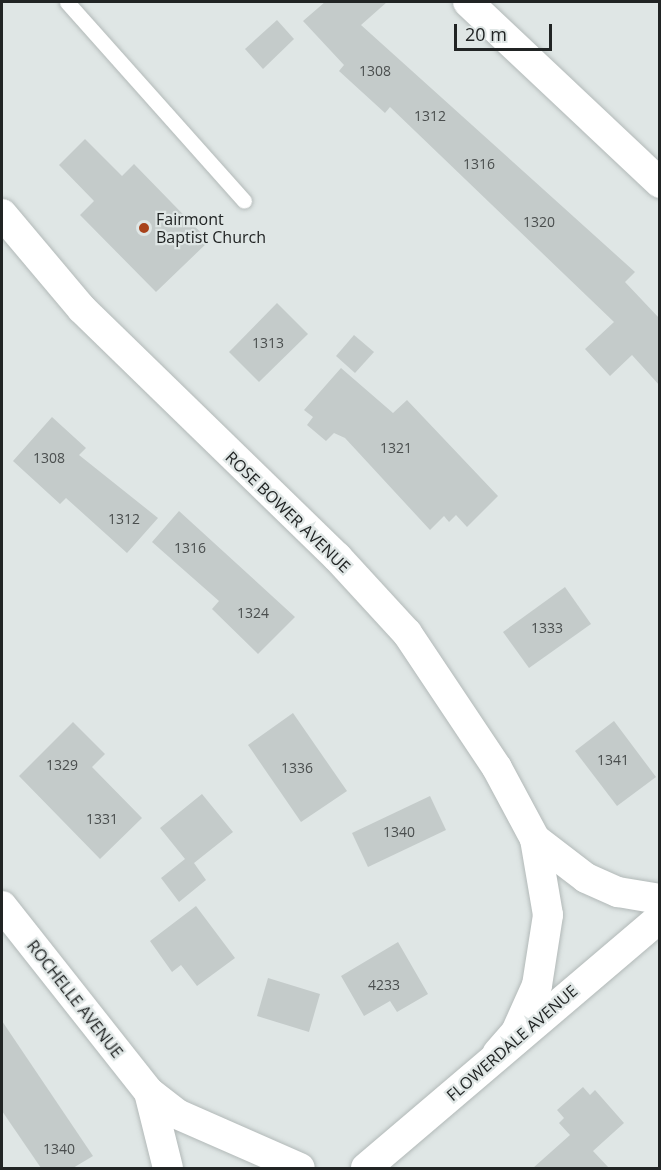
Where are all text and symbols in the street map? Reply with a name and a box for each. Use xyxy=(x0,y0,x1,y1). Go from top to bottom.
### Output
scale bar xyxy=(457,12,554,50)
text: 20 m xyxy=(465,22,507,46)
house number: 1308 xyxy=(359,63,391,79)
house number: 1312 xyxy=(414,108,446,124)
house number: 1316 xyxy=(463,156,495,172)
place label: Fairmont Baptist Church xyxy=(156,209,266,247)
house number: 1320 xyxy=(523,214,555,230)
marker: Fairmont Baptist Church xyxy=(137,221,151,235)
house number: 1313 xyxy=(252,335,284,351)
house number: 1321 xyxy=(380,440,412,456)
street label: ROSE BOWER AVENUE xyxy=(222,448,354,576)
house number: 1308 xyxy=(33,450,65,466)
house number: 1312 xyxy=(108,511,140,527)
house number: 1316 xyxy=(174,540,206,556)
house number: 1324 xyxy=(237,605,269,621)
house number: 1333 xyxy=(531,620,563,636)
house number: 1341 xyxy=(597,752,629,768)
house number: 1329 xyxy=(46,757,78,773)
house number: 1336 xyxy=(281,760,313,776)
house number: 1331 xyxy=(86,811,118,827)
house number: 1340 xyxy=(383,824,415,840)
street label: ROCHELLE AVENUE xyxy=(23,936,127,1062)
house number: 4233 xyxy=(368,977,400,993)
street label: FLOWERDALE AVENUE xyxy=(443,981,581,1105)
house number: 1340 xyxy=(43,1141,75,1157)

